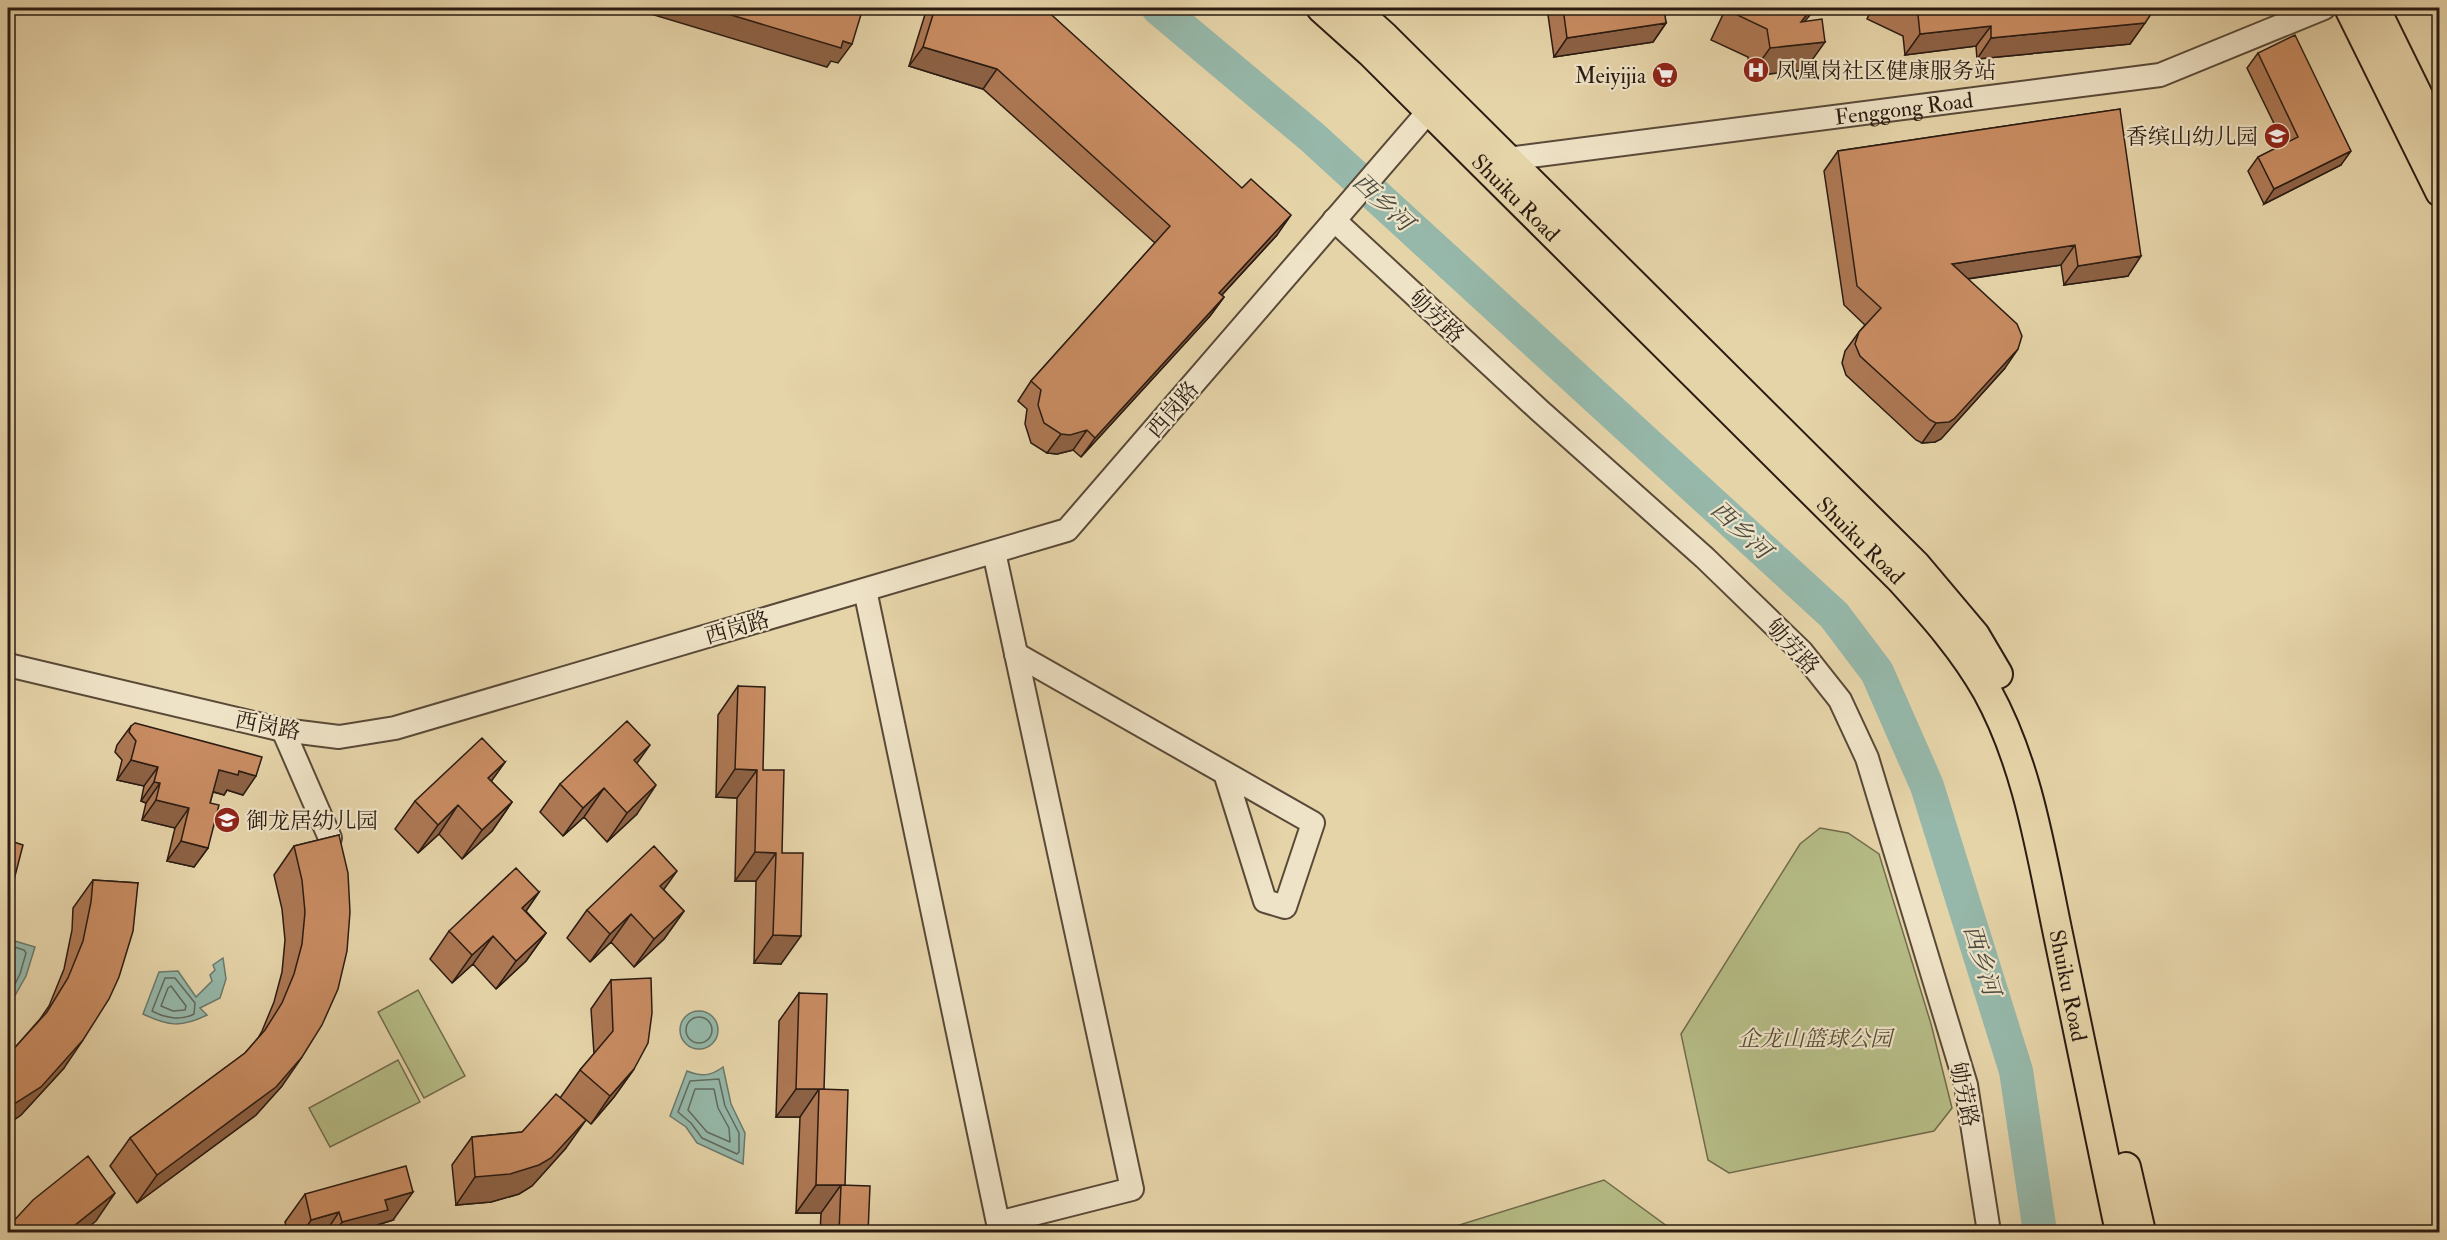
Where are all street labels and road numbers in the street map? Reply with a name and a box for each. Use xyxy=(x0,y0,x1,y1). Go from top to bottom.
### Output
street label: Fenggong Road xyxy=(1833,86,1975,132)
street label: Shuiku Road xyxy=(1465,148,1566,248)
street label: 劬劳路 xyxy=(1403,284,1470,349)
street label: 西岗路 xyxy=(1141,376,1205,444)
street label: Shuiku Road xyxy=(1810,491,1910,591)
street label: 西岗路 xyxy=(702,605,773,651)
street label: 劬劳路 xyxy=(1760,613,1825,680)
street label: 西岗路 xyxy=(233,706,303,746)
street label: Shuiku Road xyxy=(2042,927,2093,1044)
street label: 劬劳路 xyxy=(1943,1059,1985,1129)

